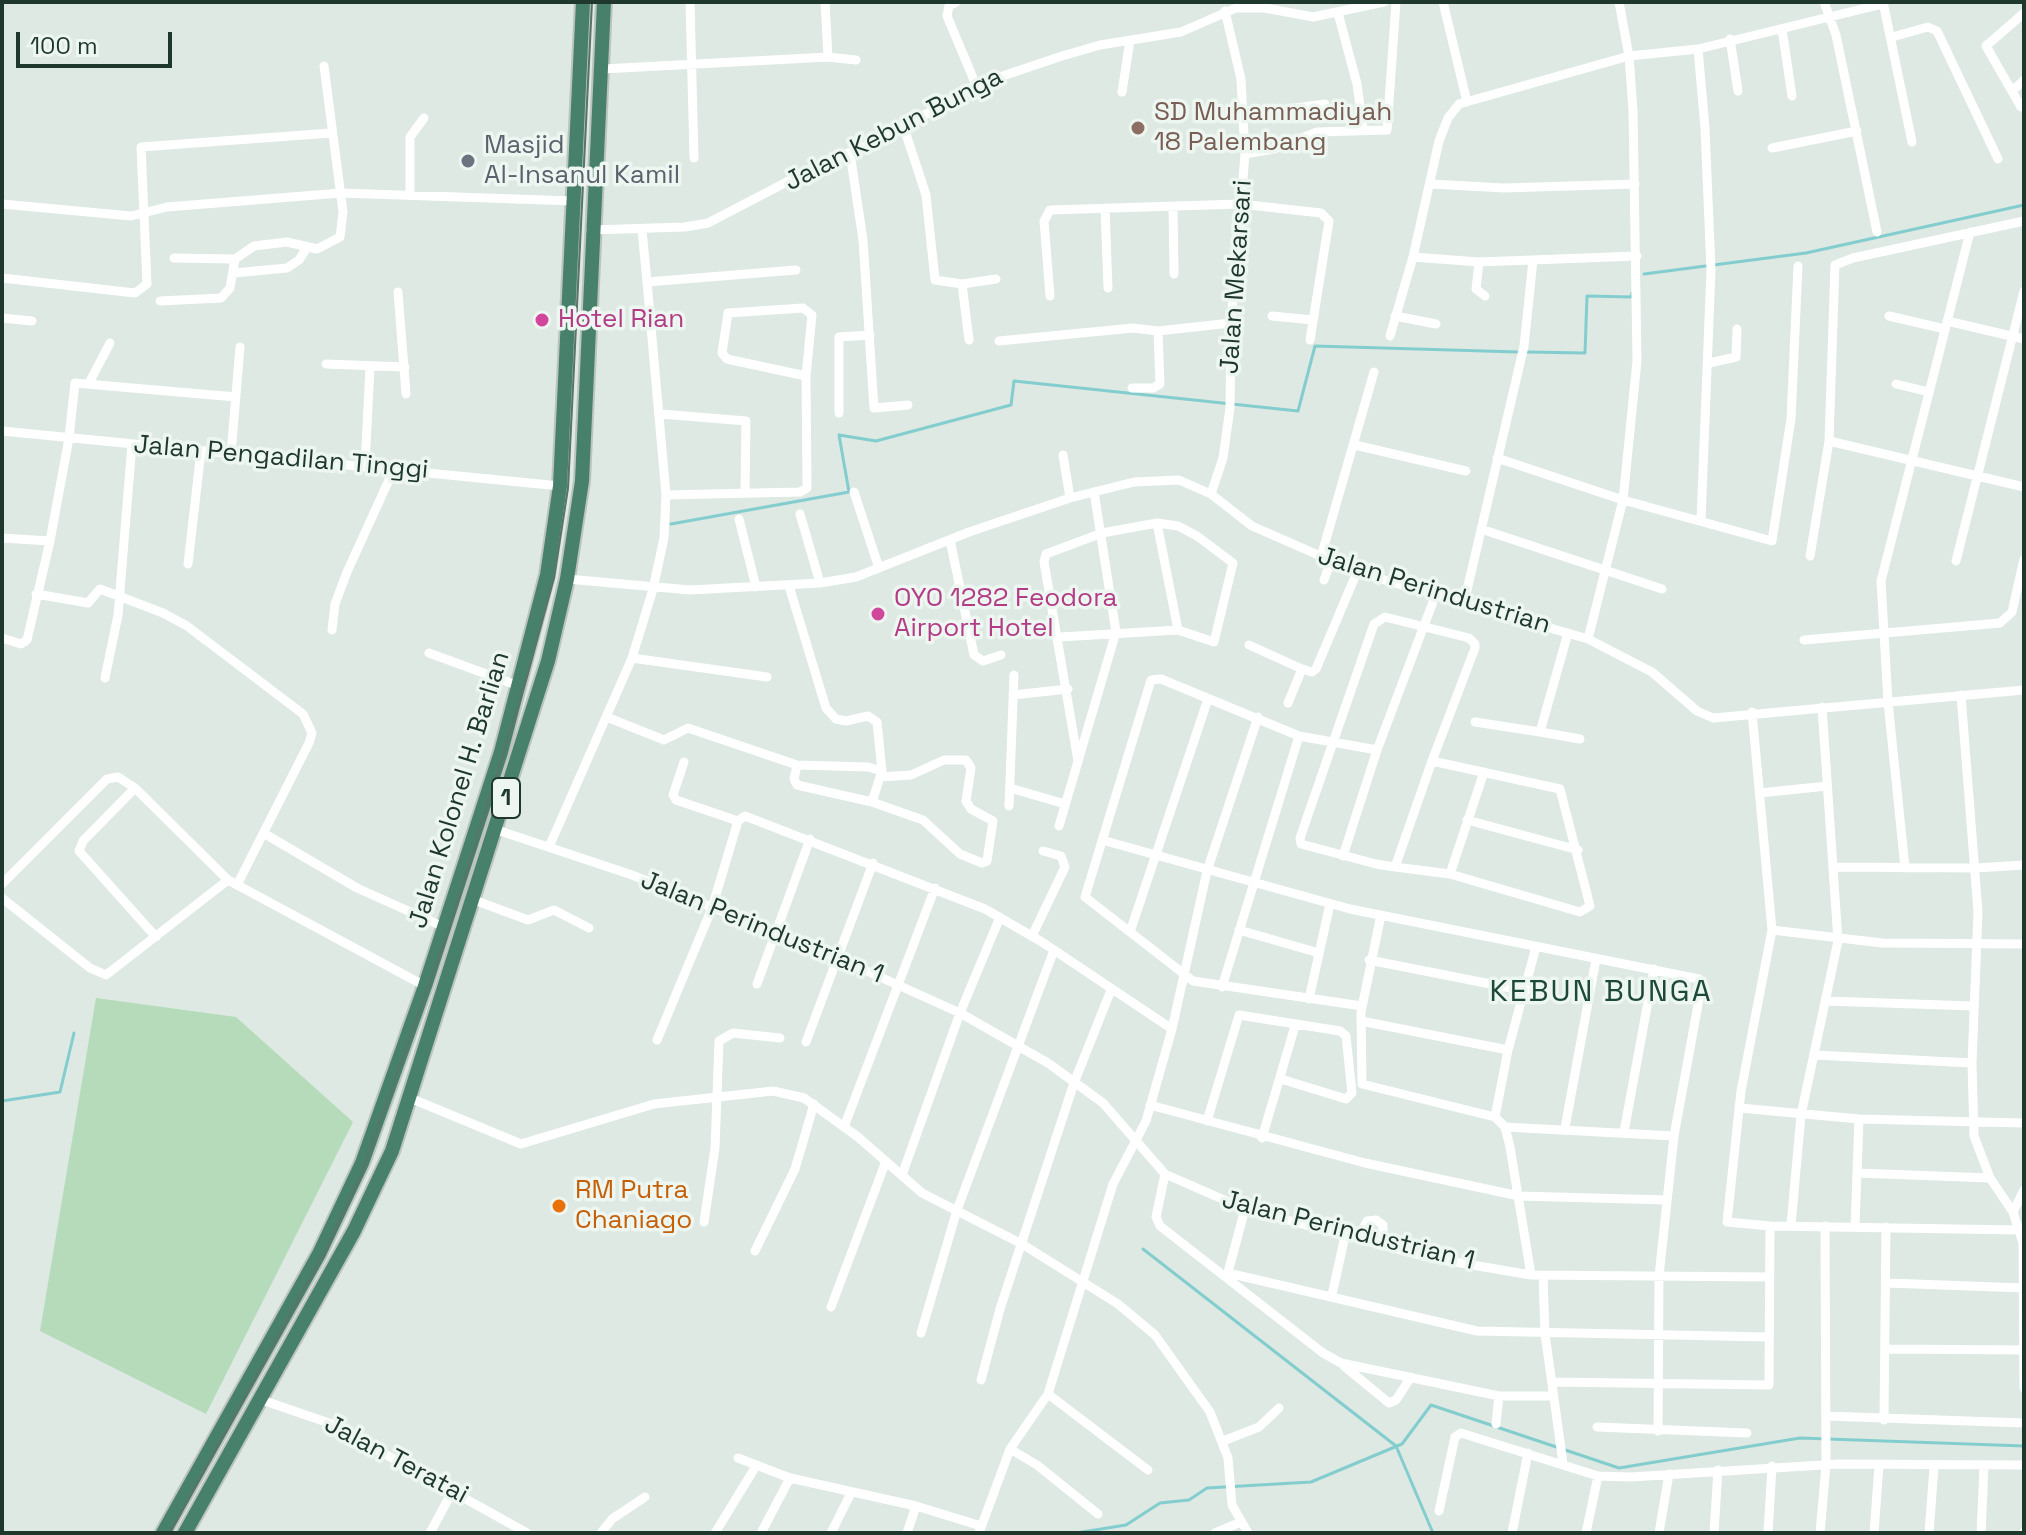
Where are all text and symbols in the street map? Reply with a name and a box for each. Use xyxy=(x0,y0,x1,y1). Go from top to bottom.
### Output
scale bar xyxy=(20,16,176,66)
text: 100 m xyxy=(30,30,98,61)
street label: Jalan Kebun Bunga xyxy=(780,62,1008,198)
place label: SD Muhammadiyah 18 Palembang xyxy=(1154,97,1392,158)
marker: SD Muhammadiyah 18 Palembang xyxy=(1129,119,1147,137)
place label: Masjid Al-Insanul Kamil xyxy=(484,130,680,192)
marker: Masjid Al-Insanul Kamil xyxy=(459,152,477,170)
street label: Jalan Mekarsari xyxy=(1215,179,1259,375)
place label: Hotel Rian xyxy=(558,304,684,336)
marker: Hotel Rian xyxy=(533,311,551,329)
street label: Jalan Pengadilan Tinggi xyxy=(132,430,430,486)
street label: Jalan Perindustrian xyxy=(1314,541,1554,641)
place label: OYO 1282 Feodora Airport Hotel xyxy=(894,583,1117,644)
marker: OYO 1282 Feodora Airport Hotel xyxy=(869,605,887,623)
street label: Jalan Kolonel H. Barlian xyxy=(403,648,517,932)
road number: 1 xyxy=(492,778,520,818)
street label: Jalan Perindustrian 1 xyxy=(636,865,888,991)
district label: KEBUN BUNGA xyxy=(1489,975,1713,1011)
place label: RM Putra Chaniago xyxy=(575,1175,692,1236)
street label: Jalan Perindustrian 1 xyxy=(1219,1185,1477,1277)
marker: RM Putra Chaniago xyxy=(550,1197,568,1215)
street label: Jalan Teratai xyxy=(319,1409,473,1511)

